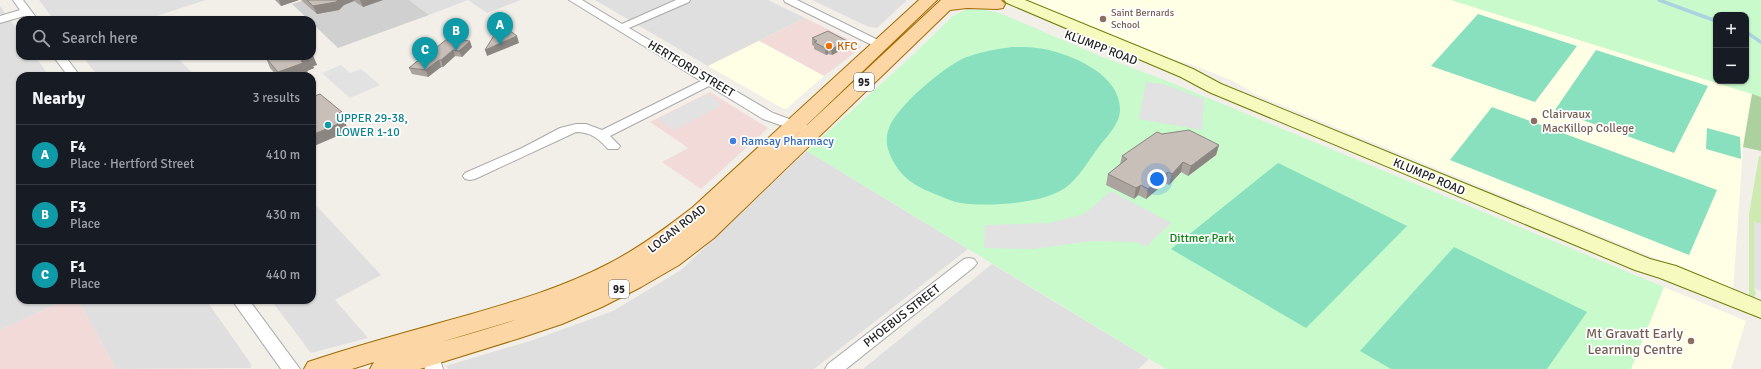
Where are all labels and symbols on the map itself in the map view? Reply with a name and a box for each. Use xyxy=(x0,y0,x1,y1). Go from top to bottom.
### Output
place label: Saint Bernards School xyxy=(1111,7,1175,31)
pin: A xyxy=(487,12,513,45)
marker: Saint Bernards School xyxy=(1098,14,1108,24)
pin: B xyxy=(443,18,469,51)
street label: KLUMPP ROAD xyxy=(1062,27,1140,69)
pin: C xyxy=(412,37,438,70)
street label: HERTFORD STREET xyxy=(645,37,737,101)
place label: KFC xyxy=(837,39,858,54)
marker: KFC xyxy=(824,41,834,51)
road number: 95 xyxy=(854,73,874,91)
place label: Clairvaux MacKillop College xyxy=(1542,107,1634,136)
place label: UPPER 29-38, LOWER 1-10 xyxy=(336,111,408,140)
marker: Clairvaux MacKillop College xyxy=(1529,116,1539,126)
marker: UPPER 29-38, LOWER 1-10 xyxy=(323,120,333,130)
place label: Ramsay Pharmacy xyxy=(741,134,834,149)
marker: Ramsay Pharmacy xyxy=(728,136,738,146)
street label: KLUMPP ROAD xyxy=(1391,155,1468,199)
your location xyxy=(1147,169,1167,189)
street label: LOGAN ROAD xyxy=(645,202,709,256)
park label: Dittmer Park xyxy=(1169,231,1235,246)
road number: 95 xyxy=(609,280,629,298)
street label: PHOEBUS STREET xyxy=(861,281,943,351)
place label: Mt Gravatt Early Learning Centre xyxy=(1586,325,1683,358)
marker: Mt Gravatt Early Learning Centre xyxy=(1686,336,1696,346)

